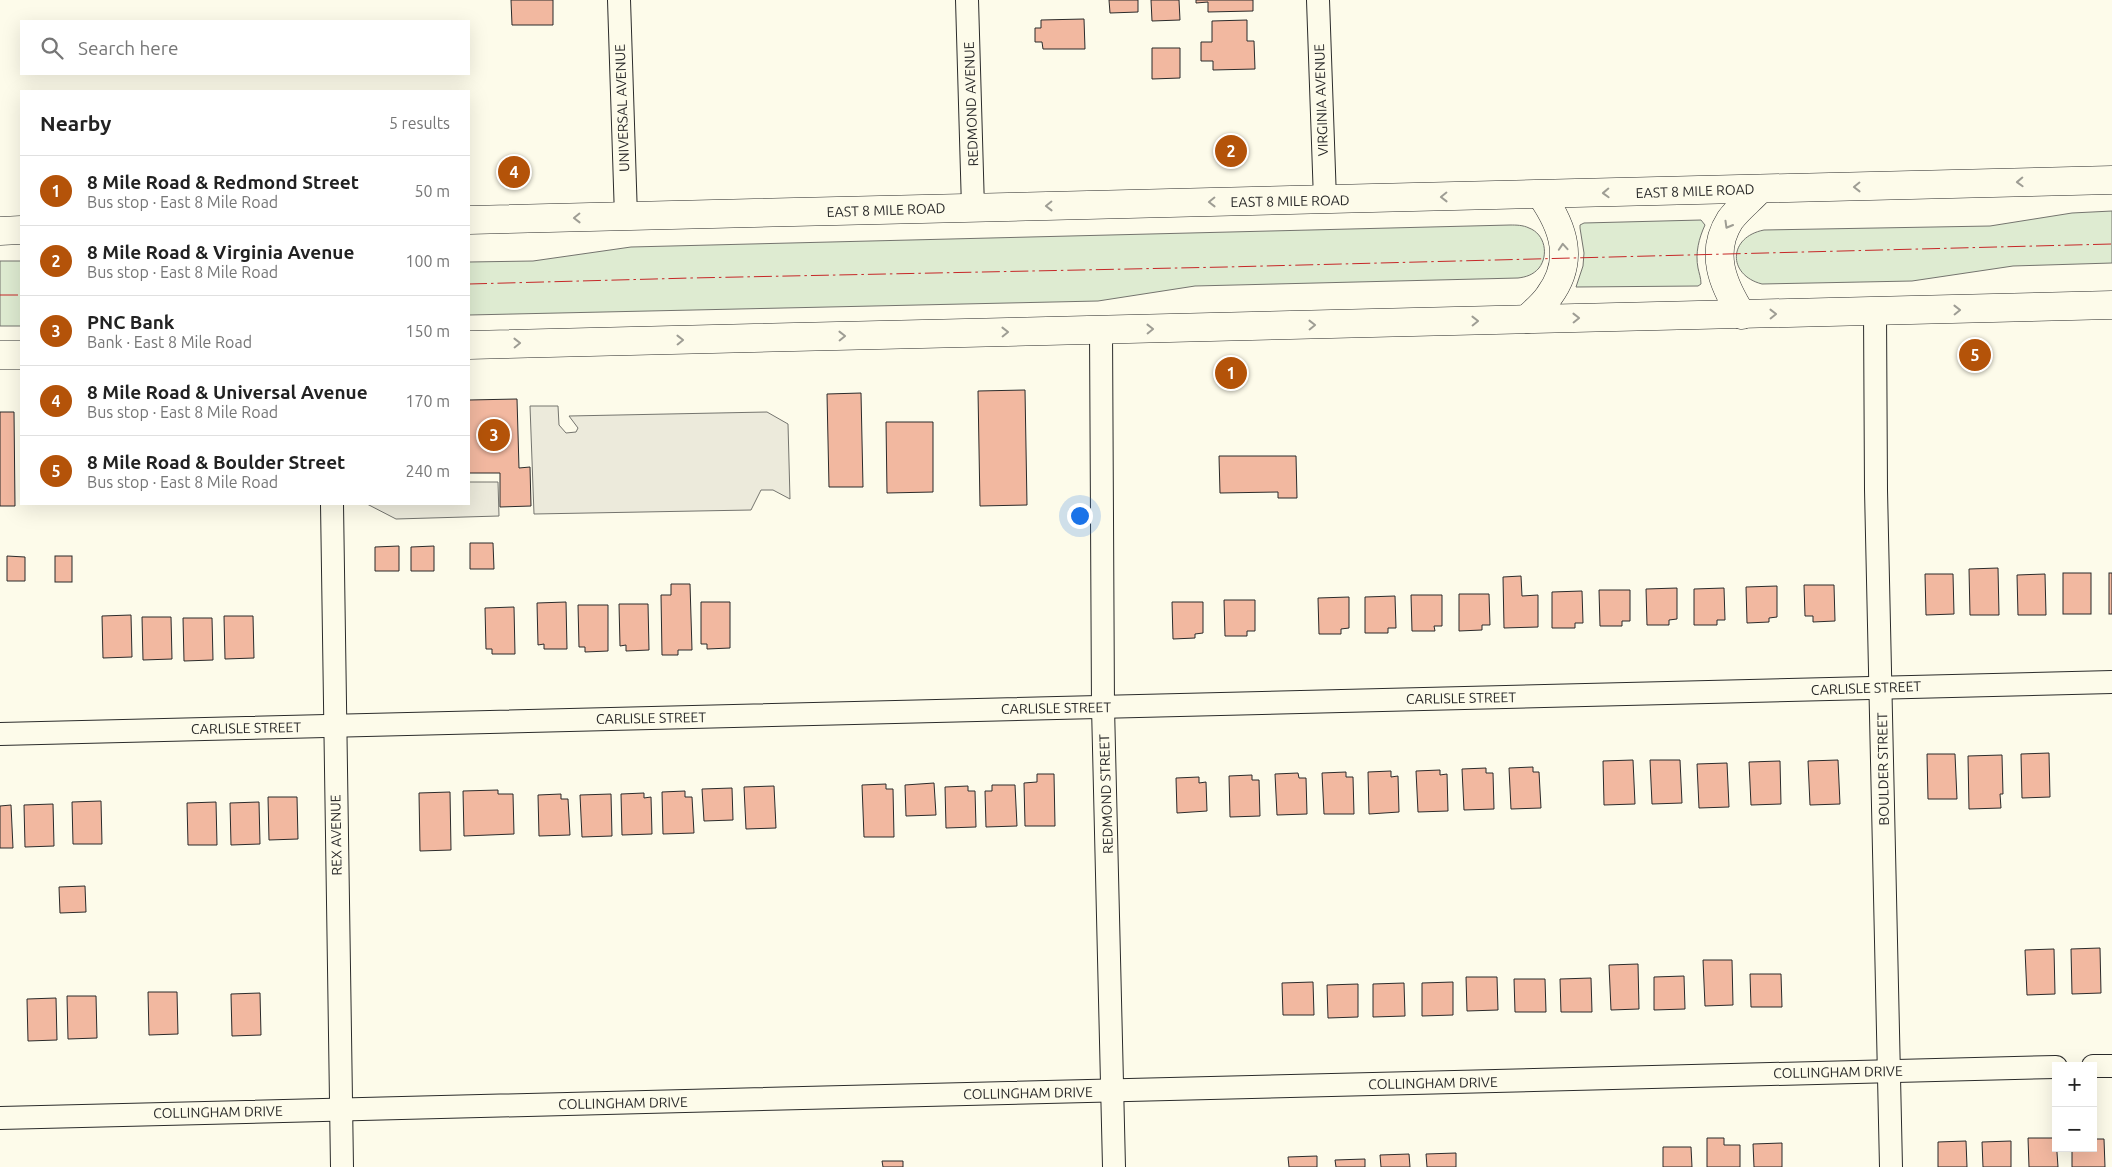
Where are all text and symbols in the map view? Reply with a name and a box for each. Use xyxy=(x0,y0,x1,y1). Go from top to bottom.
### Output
search box xyxy=(20,20,470,75)
icon: search xyxy=(38,34,66,62)
text: Search here xyxy=(78,37,178,59)
street label: REDMOND AVENUE xyxy=(961,41,981,167)
street label: VIRGINIA AVENUE xyxy=(1311,43,1331,156)
street label: UNIVERSAL AVENUE xyxy=(612,44,632,172)
text: Nearby xyxy=(40,111,111,135)
text: 5 results xyxy=(389,114,450,132)
pin: 2 xyxy=(1215,132,1247,170)
pin: 4 xyxy=(498,153,530,191)
text: 8 Mile Road & Redmond Street xyxy=(87,171,359,193)
one-way arrow xyxy=(2015,177,2023,187)
street label: EAST 8 MILE ROAD xyxy=(1635,181,1755,201)
one-way arrow xyxy=(1853,181,1861,192)
text: 1 xyxy=(51,182,61,200)
text: 50 m xyxy=(414,182,450,200)
one-way arrow xyxy=(1602,188,1610,198)
street label: EAST 8 MILE ROAD xyxy=(1230,192,1350,210)
one-way arrow xyxy=(1440,192,1448,202)
text: Bus stop · East 8 Mile Road xyxy=(87,193,278,211)
one-way arrow xyxy=(1207,197,1215,208)
street label: EAST 8 MILE ROAD xyxy=(826,200,946,220)
one-way arrow xyxy=(1045,201,1052,211)
one-way arrow xyxy=(573,213,581,223)
one-way arrow xyxy=(1724,220,1734,229)
text: 8 Mile Road & Virginia Avenue xyxy=(87,241,354,263)
one-way arrow xyxy=(1558,243,1569,251)
text: 2 xyxy=(51,252,61,270)
text: 100 m xyxy=(405,252,450,270)
text: Bus stop · East 8 Mile Road xyxy=(87,263,278,281)
one-way arrow xyxy=(1953,304,1961,315)
one-way arrow xyxy=(1770,309,1778,319)
text: PNC Bank xyxy=(87,311,175,333)
one-way arrow xyxy=(1572,313,1580,323)
one-way arrow xyxy=(1471,315,1479,326)
one-way arrow xyxy=(1308,319,1316,330)
text: 3 xyxy=(51,322,61,340)
text: 150 m xyxy=(405,322,450,340)
one-way arrow xyxy=(1146,324,1154,334)
one-way arrow xyxy=(1002,327,1009,337)
one-way arrow xyxy=(839,331,847,341)
text: Bank · East 8 Mile Road xyxy=(87,333,252,351)
one-way arrow xyxy=(676,334,684,345)
pin: 5 xyxy=(1959,336,1991,374)
one-way arrow xyxy=(514,338,522,349)
pin: 1 xyxy=(1215,354,1247,392)
text: 8 Mile Road & Universal Avenue xyxy=(87,381,368,403)
text: 4 xyxy=(51,392,61,410)
text: 170 m xyxy=(405,392,450,410)
text: Bus stop · East 8 Mile Road xyxy=(87,403,278,421)
pin: 3 xyxy=(478,416,510,454)
text: 8 Mile Road & Boulder Street xyxy=(87,451,345,473)
text: 5 xyxy=(51,462,61,480)
text: 240 m xyxy=(405,462,450,480)
text: Bus stop · East 8 Mile Road xyxy=(87,473,278,491)
your location xyxy=(1067,503,1093,529)
street label: CARLISLE STREET xyxy=(1811,678,1922,698)
street label: CARLISLE STREET xyxy=(1406,689,1516,707)
street label: CARLISLE STREET xyxy=(1001,699,1111,717)
street label: CARLISLE STREET xyxy=(596,709,706,727)
street label: BOULDER STREET xyxy=(1874,712,1892,826)
street label: CARLISLE STREET xyxy=(191,719,301,737)
street label: REDMOND STREET xyxy=(1096,734,1116,854)
street label: REX AVENUE xyxy=(327,794,345,876)
map controls xyxy=(2052,1062,2097,1152)
button: + xyxy=(2052,1062,2097,1107)
street label: COLLINGHAM DRIVE xyxy=(1773,1063,1903,1081)
street label: COLLINGHAM DRIVE xyxy=(1368,1074,1498,1092)
street label: COLLINGHAM DRIVE xyxy=(963,1084,1093,1102)
street label: COLLINGHAM DRIVE xyxy=(558,1094,688,1112)
street label: COLLINGHAM DRIVE xyxy=(153,1103,283,1121)
button: − xyxy=(2052,1107,2097,1152)

